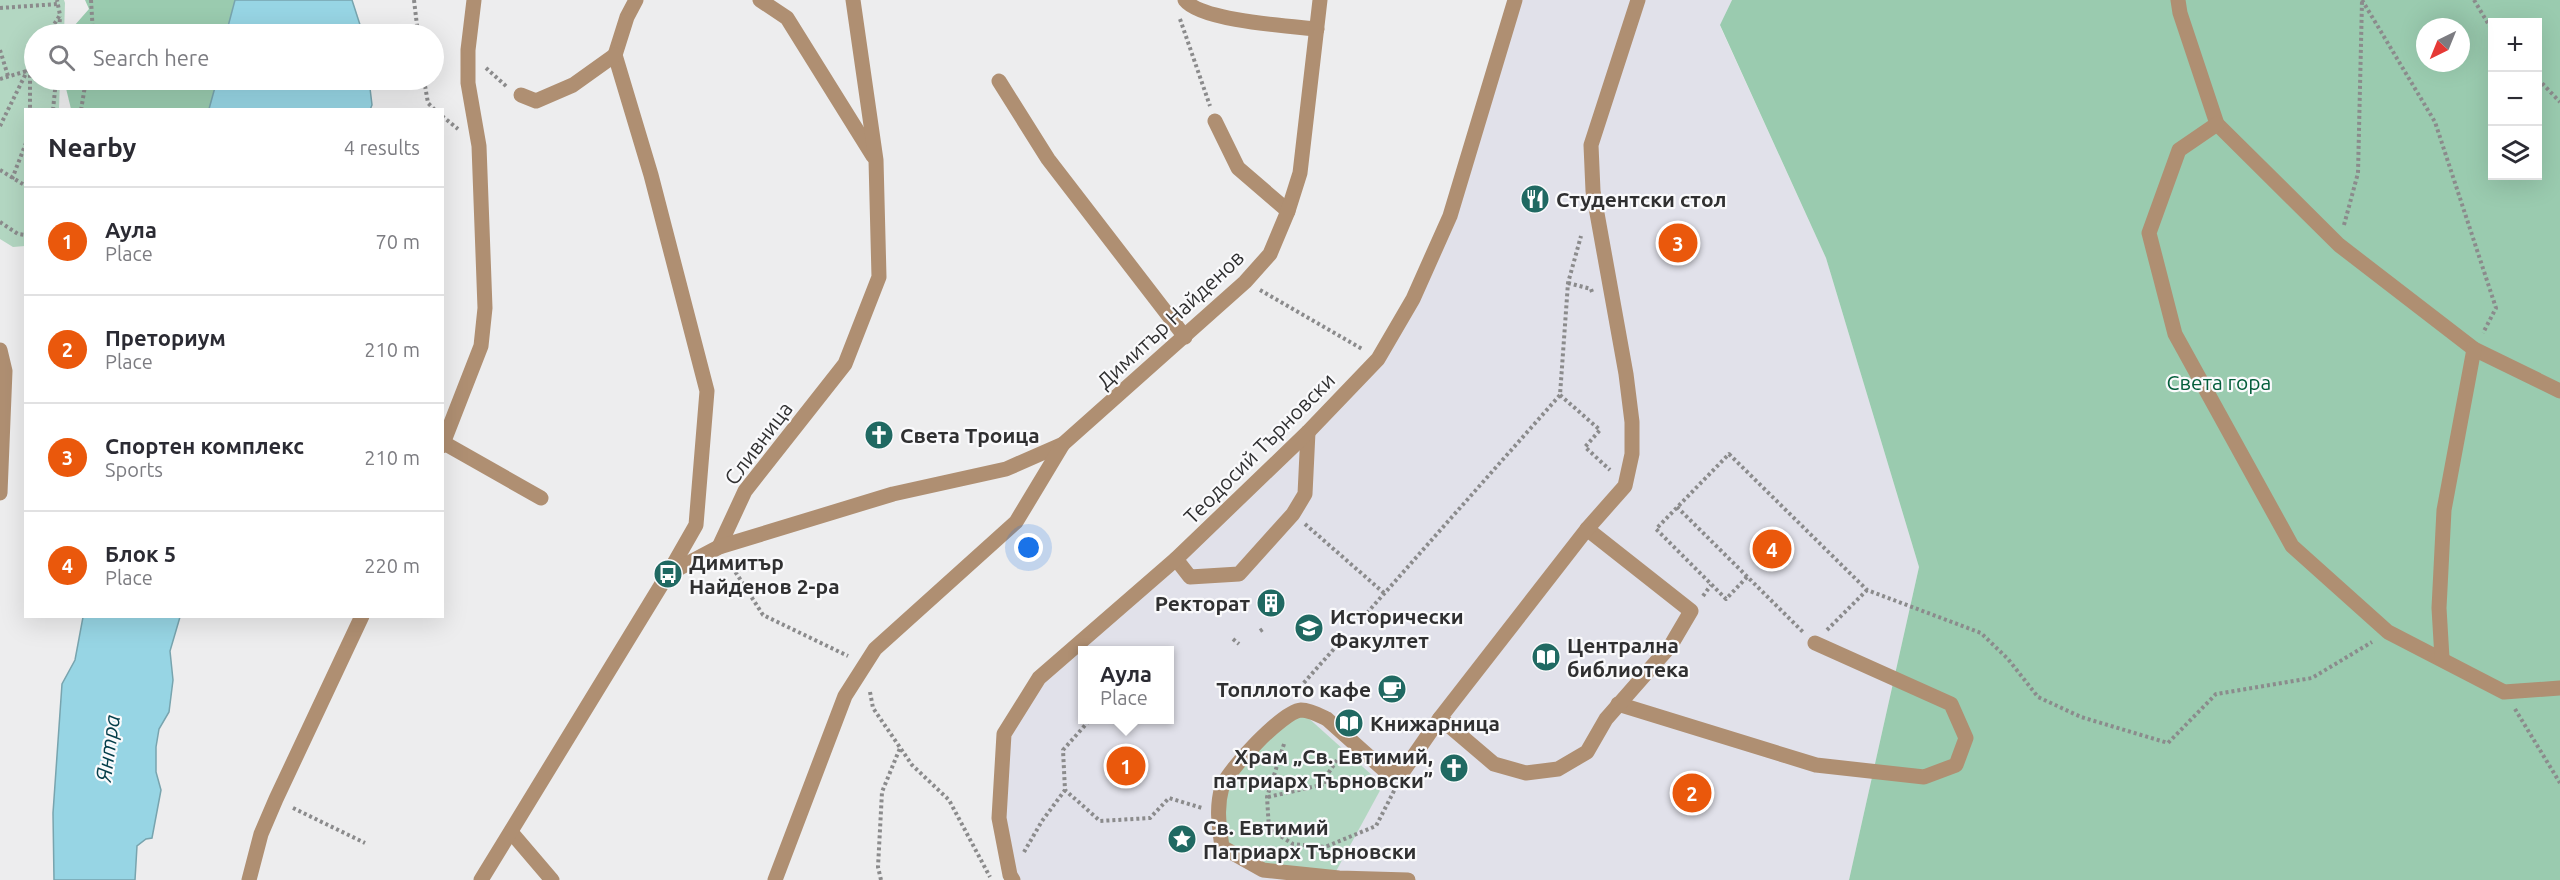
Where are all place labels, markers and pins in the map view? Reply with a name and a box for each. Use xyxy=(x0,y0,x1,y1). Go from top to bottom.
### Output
restaurant icon: Студентски стол xyxy=(1519,183,1551,215)
place label: Студентски стол xyxy=(1556,187,1727,211)
pin: 3 xyxy=(1658,220,1698,266)
church icon: Света Троица xyxy=(863,419,895,451)
place label: Света Троица xyxy=(900,423,1040,447)
pin: 4 xyxy=(1752,526,1792,572)
place label: Димитър Найденов 2-ра xyxy=(689,550,840,598)
bus stop icon: Димитър Найденов 2-ра xyxy=(652,558,684,590)
building icon: Ректорат xyxy=(1255,587,1287,619)
place label: Ректорат xyxy=(1155,591,1250,615)
place label: Исторически Факултет xyxy=(1330,604,1464,652)
school or university icon: Исторически Факултет xyxy=(1293,612,1325,644)
place label: Централна библиотека xyxy=(1567,633,1689,681)
library icon: Централна библиотека xyxy=(1530,641,1562,673)
cafe icon: Топллото кафе xyxy=(1376,673,1408,705)
place label: Топллото кафе xyxy=(1216,677,1371,701)
library icon: Книжарница xyxy=(1333,707,1365,739)
place label: Книжарница xyxy=(1370,711,1500,735)
pin: 1 xyxy=(1106,744,1146,789)
place label: Храм „Св. Евтимий, патриарх Търновски” xyxy=(1213,744,1433,792)
church icon: Храм „Св. Евтимий, патриарх Търновски” xyxy=(1438,752,1470,784)
pin: 2 xyxy=(1672,770,1712,816)
place label: Св. Евтимий Патриарх Търновски xyxy=(1203,815,1416,863)
place icon: Св. Евтимий Патриарх Търновски xyxy=(1166,823,1198,855)

